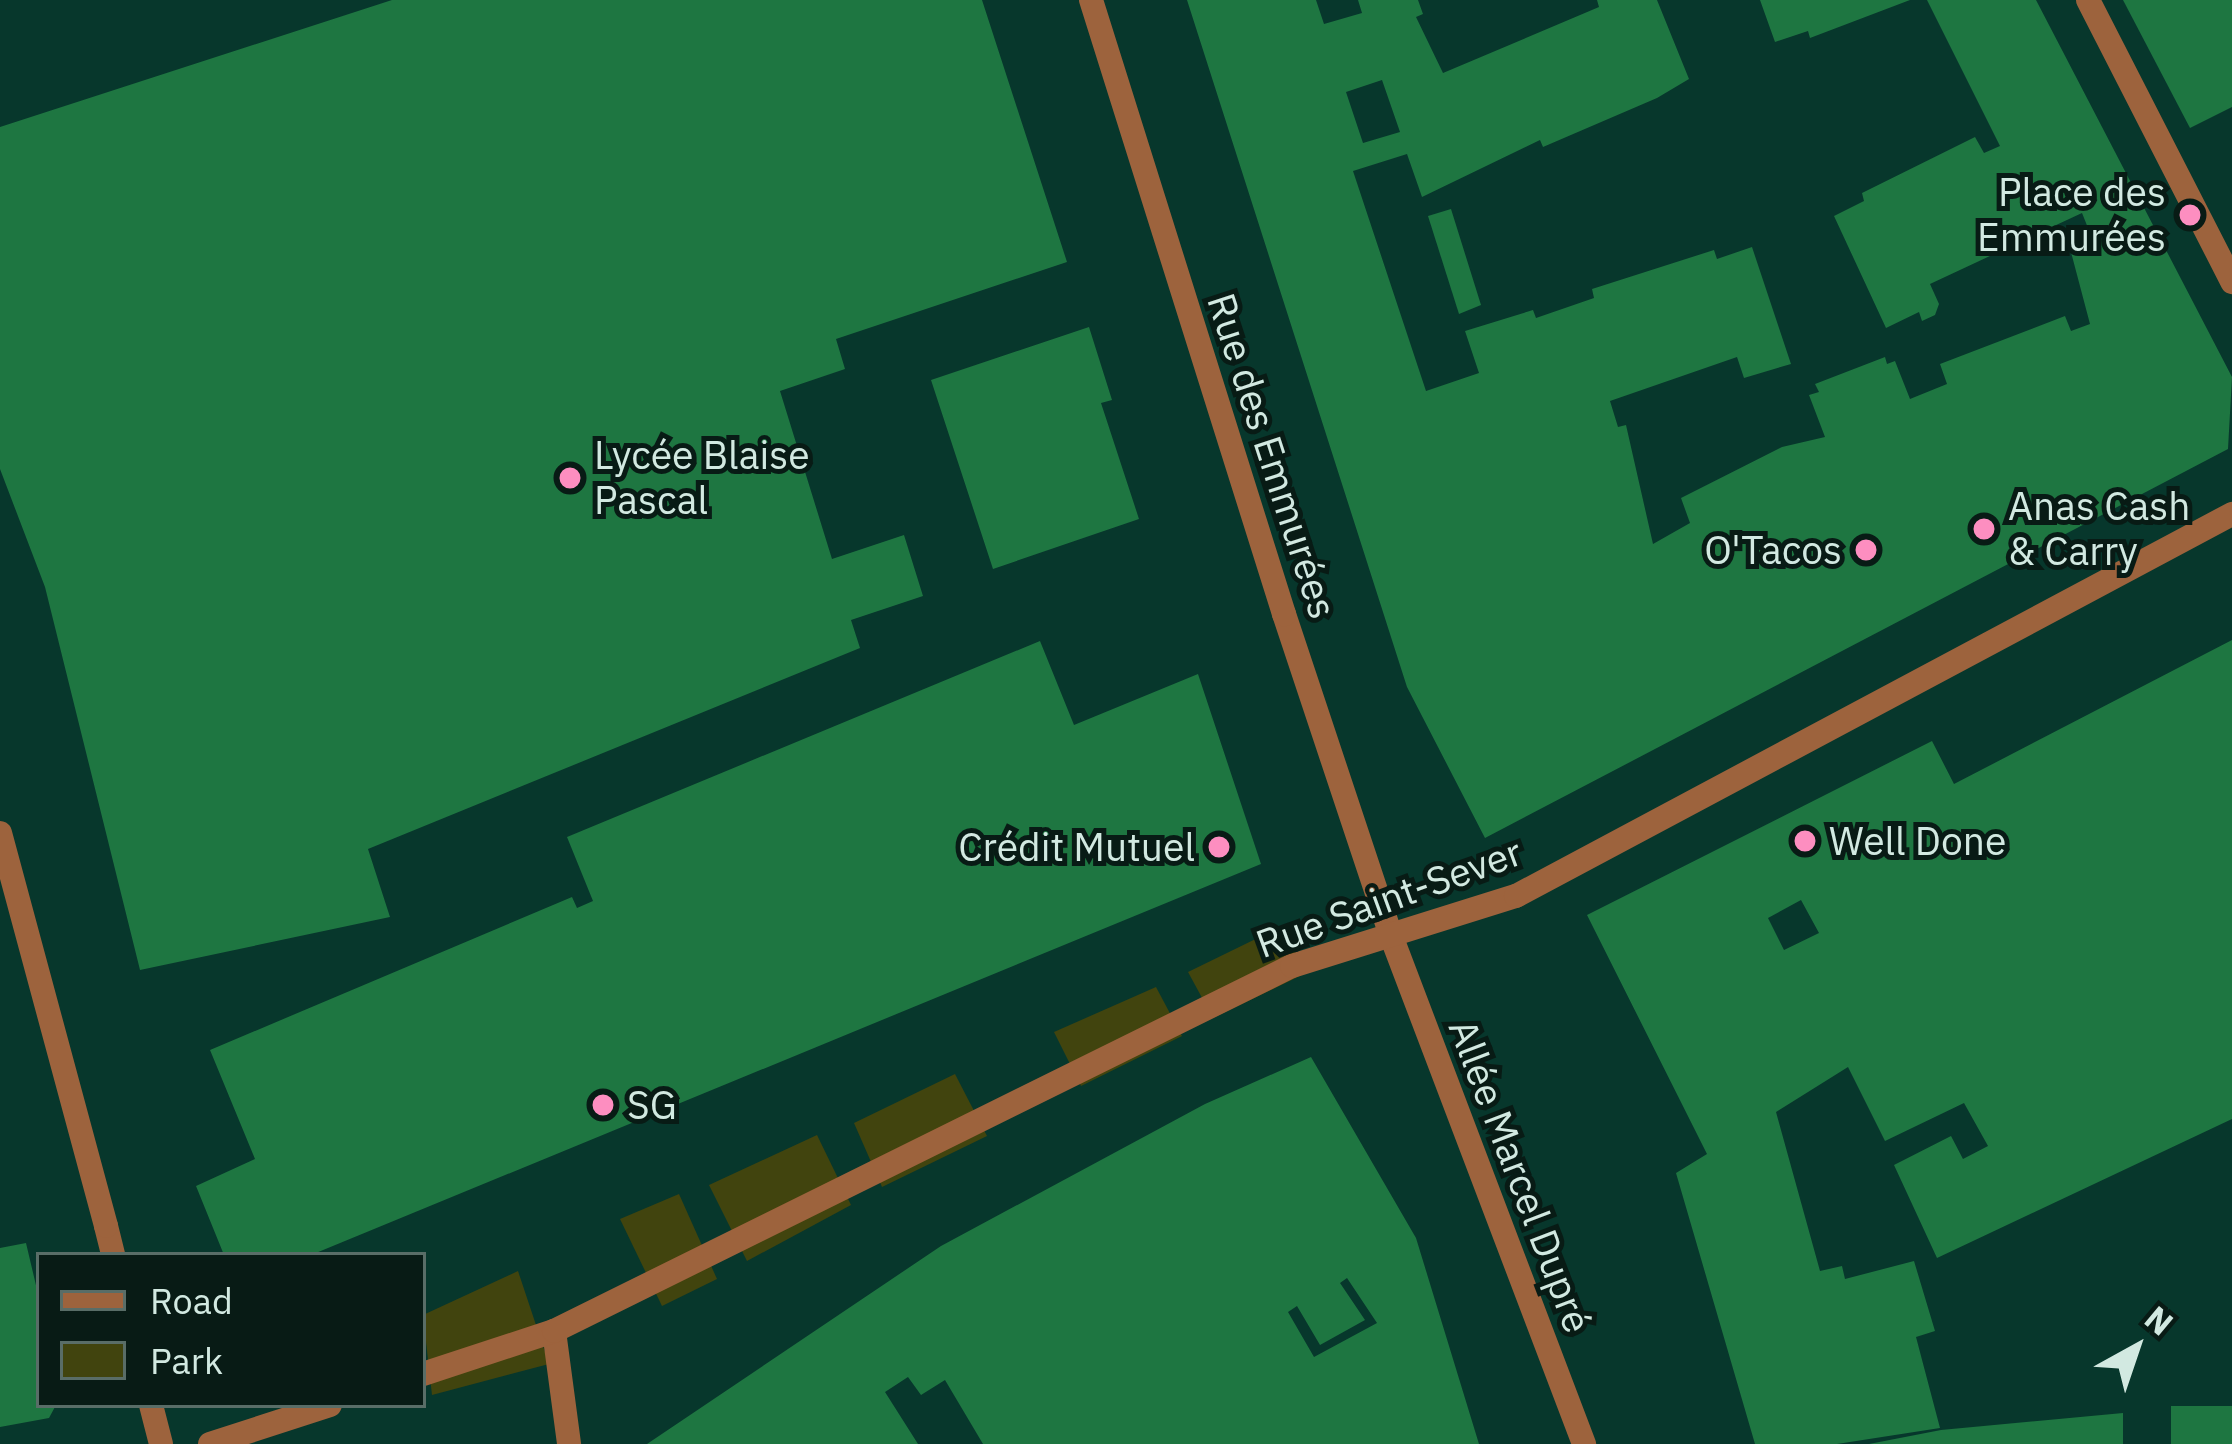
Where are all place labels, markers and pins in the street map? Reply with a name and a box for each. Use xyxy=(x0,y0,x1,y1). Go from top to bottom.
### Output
place label: Place des Emmurées xyxy=(1977,170,2166,261)
marker: Place des Emmurées xyxy=(2177,202,2203,228)
place label: Lycée Blaise Pascal xyxy=(594,433,810,524)
marker: Lycée Blaise Pascal xyxy=(557,465,583,491)
place label: Anas Cash & Carry xyxy=(2008,484,2190,575)
marker: Anas Cash & Carry xyxy=(1971,516,1997,542)
place label: O'Tacos xyxy=(1704,527,1842,573)
marker: O'Tacos xyxy=(1853,537,1879,563)
place label: Well Done xyxy=(1829,818,2006,864)
place label: Crédit Mutuel xyxy=(958,824,1195,870)
marker: Well Done xyxy=(1792,828,1818,854)
marker: Crédit Mutuel xyxy=(1206,834,1232,860)
place label: SG xyxy=(627,1082,677,1128)
marker: SG xyxy=(590,1092,616,1118)

